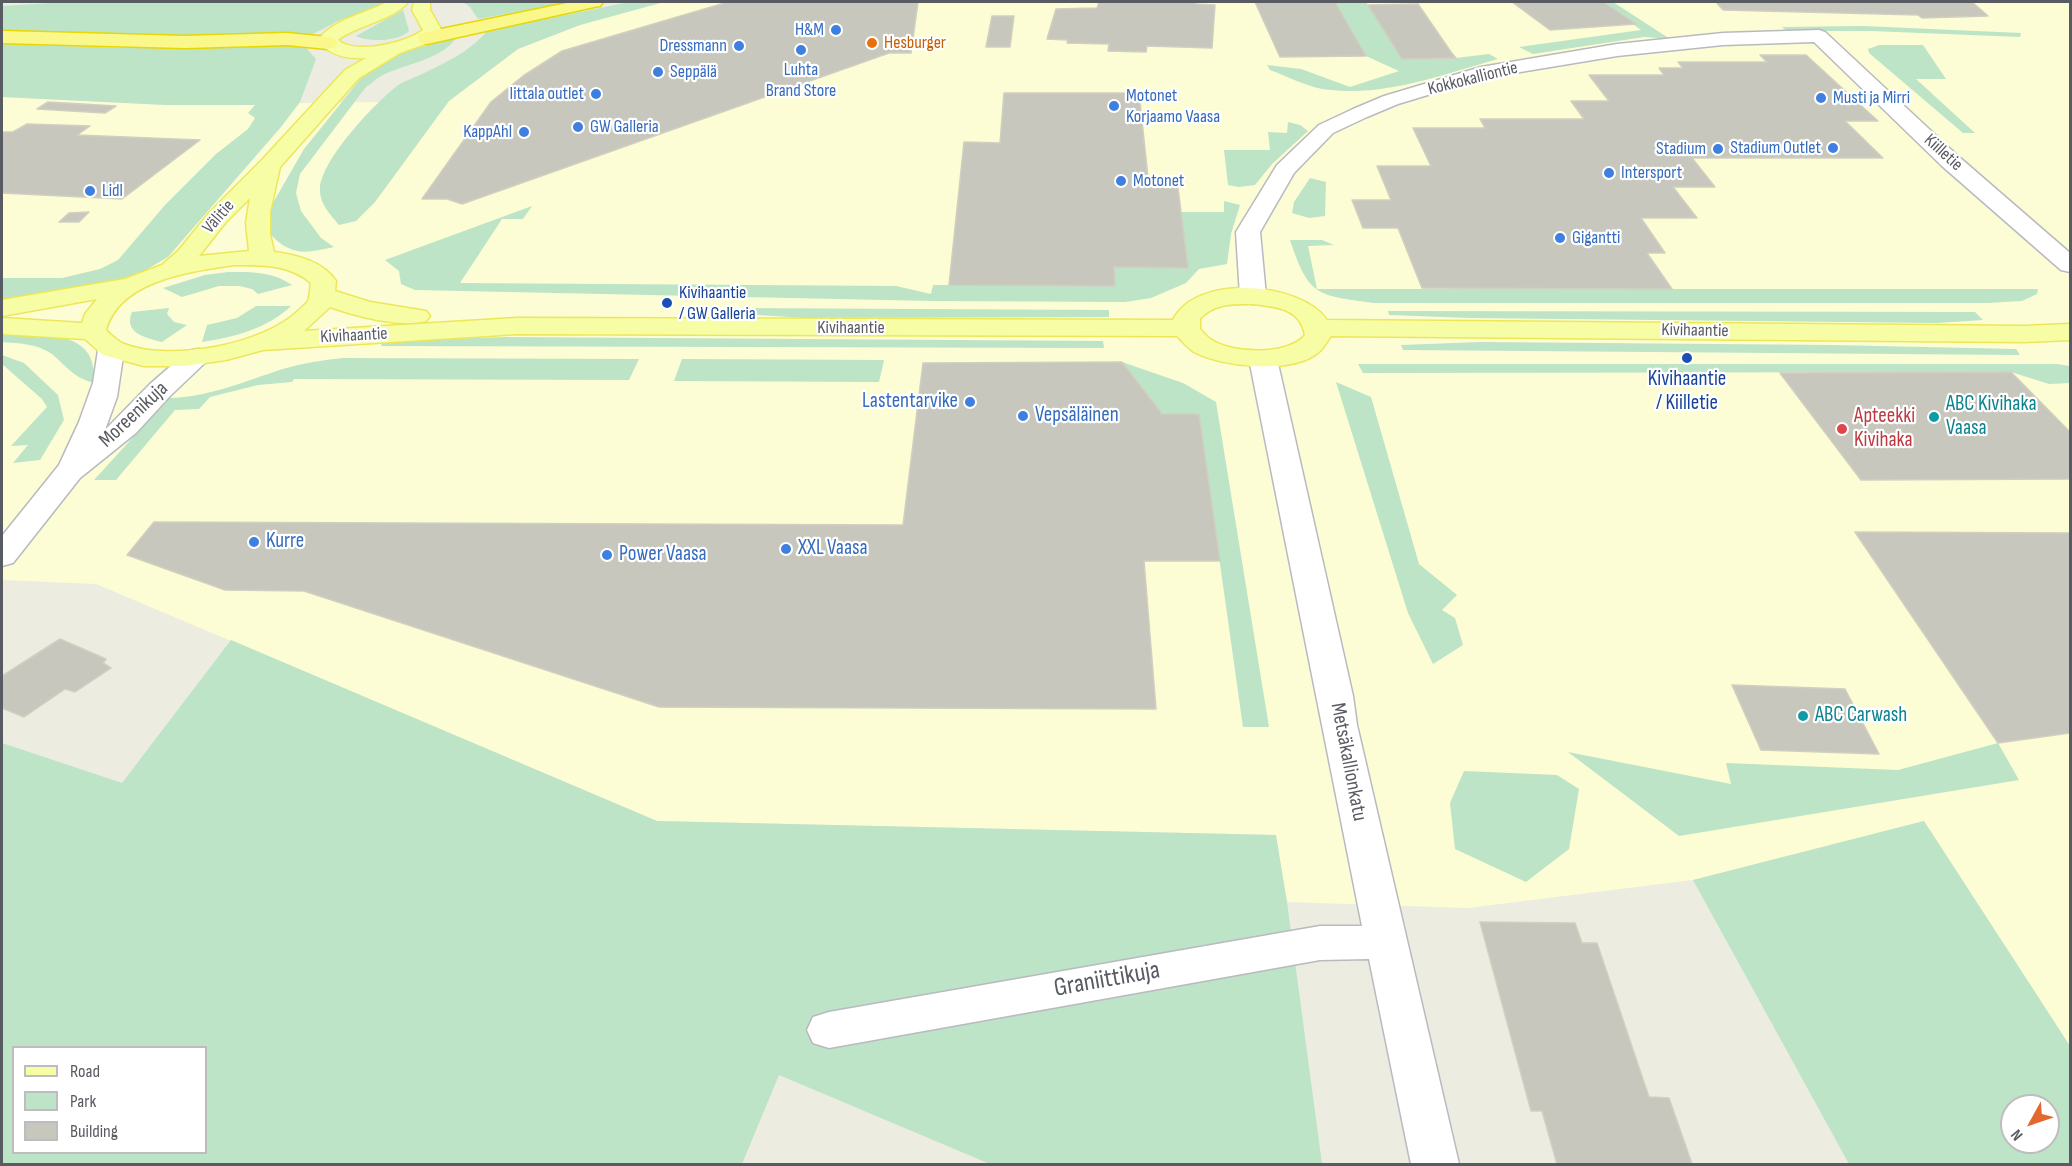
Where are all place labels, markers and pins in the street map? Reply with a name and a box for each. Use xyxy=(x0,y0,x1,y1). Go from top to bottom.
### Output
place label: H&M xyxy=(795,19,824,41)
marker: H&M xyxy=(829,23,843,37)
place label: Hesburger xyxy=(884,32,946,54)
place label: Dressmann xyxy=(659,35,727,57)
marker: Hesburger xyxy=(865,36,879,50)
marker: Dressmann xyxy=(732,39,746,53)
marker: Luhta Brand Store xyxy=(794,43,808,57)
place label: Luhta Brand Store xyxy=(766,59,836,101)
place label: Seppälä xyxy=(670,61,717,83)
marker: Seppälä xyxy=(651,65,665,79)
place label: Iittala outlet xyxy=(510,83,584,105)
place label: Motonet Korjaamo Vaasa xyxy=(1126,85,1220,128)
marker: Iittala outlet xyxy=(589,87,603,101)
place label: Musti ja Mirri xyxy=(1833,87,1910,109)
marker: Musti ja Mirri xyxy=(1814,91,1828,105)
marker: Motonet Korjaamo Vaasa xyxy=(1107,99,1121,113)
place label: GW Galleria xyxy=(590,116,659,138)
marker: GW Galleria xyxy=(571,120,585,134)
place label: KappAhl xyxy=(463,121,512,143)
marker: KappAhl xyxy=(517,125,531,139)
place label: Stadium Outlet xyxy=(1730,137,1821,159)
place label: Stadium xyxy=(1656,138,1706,160)
marker: Stadium Outlet xyxy=(1826,141,1840,155)
marker: Stadium xyxy=(1711,142,1725,156)
place label: Intersport xyxy=(1621,162,1682,184)
marker: Intersport xyxy=(1602,166,1616,180)
place label: Motonet xyxy=(1133,170,1184,192)
marker: Motonet xyxy=(1114,174,1128,188)
place label: Lidl xyxy=(102,180,123,202)
marker: Lidl xyxy=(83,184,97,198)
place label: Gigantti xyxy=(1572,227,1620,249)
marker: Gigantti xyxy=(1553,231,1567,245)
place label: Kivihaantie / GW Galleria xyxy=(679,282,756,324)
marker: Kivihaantie / GW Galleria xyxy=(660,296,674,310)
marker: Kivihaantie / Kiilletie xyxy=(1680,351,1694,365)
place label: Kivihaantie / Kiilletie xyxy=(1648,367,1726,417)
place label: Lastentarvike xyxy=(862,389,958,415)
place label: ABC Kivihaka Vaasa xyxy=(1946,392,2037,442)
marker: Lastentarvike xyxy=(963,395,977,409)
place label: Vepsäläinen xyxy=(1035,403,1119,429)
place label: Apteekki Kivihaka xyxy=(1854,404,1915,454)
marker: Vepsäläinen xyxy=(1016,409,1030,423)
marker: ABC Kivihaka Vaasa xyxy=(1927,410,1941,424)
marker: Apteekki Kivihaka xyxy=(1835,422,1849,436)
place label: Kurre xyxy=(266,529,304,555)
marker: Kurre xyxy=(247,535,261,549)
place label: XXL Vaasa xyxy=(798,536,868,562)
place label: Power Vaasa xyxy=(619,542,707,568)
marker: XXL Vaasa xyxy=(779,542,793,556)
marker: Power Vaasa xyxy=(600,548,614,562)
place label: ABC Carwash xyxy=(1815,703,1907,729)
marker: ABC Carwash xyxy=(1796,709,1810,723)

